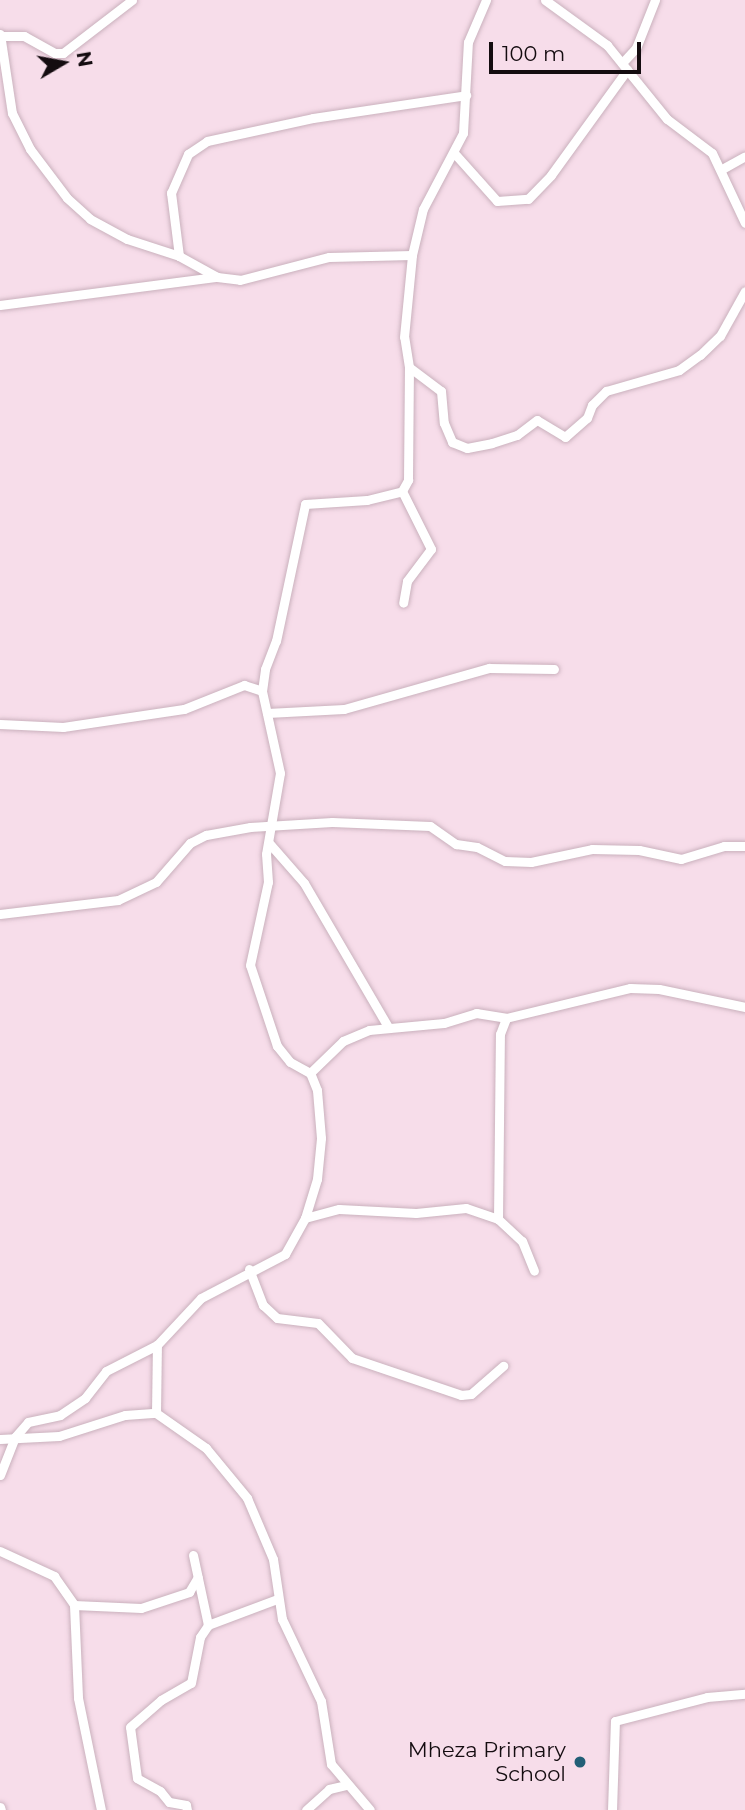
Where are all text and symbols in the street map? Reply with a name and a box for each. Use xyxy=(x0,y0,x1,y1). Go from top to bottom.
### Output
north arrow xyxy=(28,28,98,98)
scale bar xyxy=(493,28,645,72)
text: 100 m xyxy=(502,41,565,66)
text: N xyxy=(72,50,97,69)
place label: Mheza Primary School xyxy=(408,1737,566,1787)
marker: Mheza Primary School xyxy=(572,1754,588,1770)

